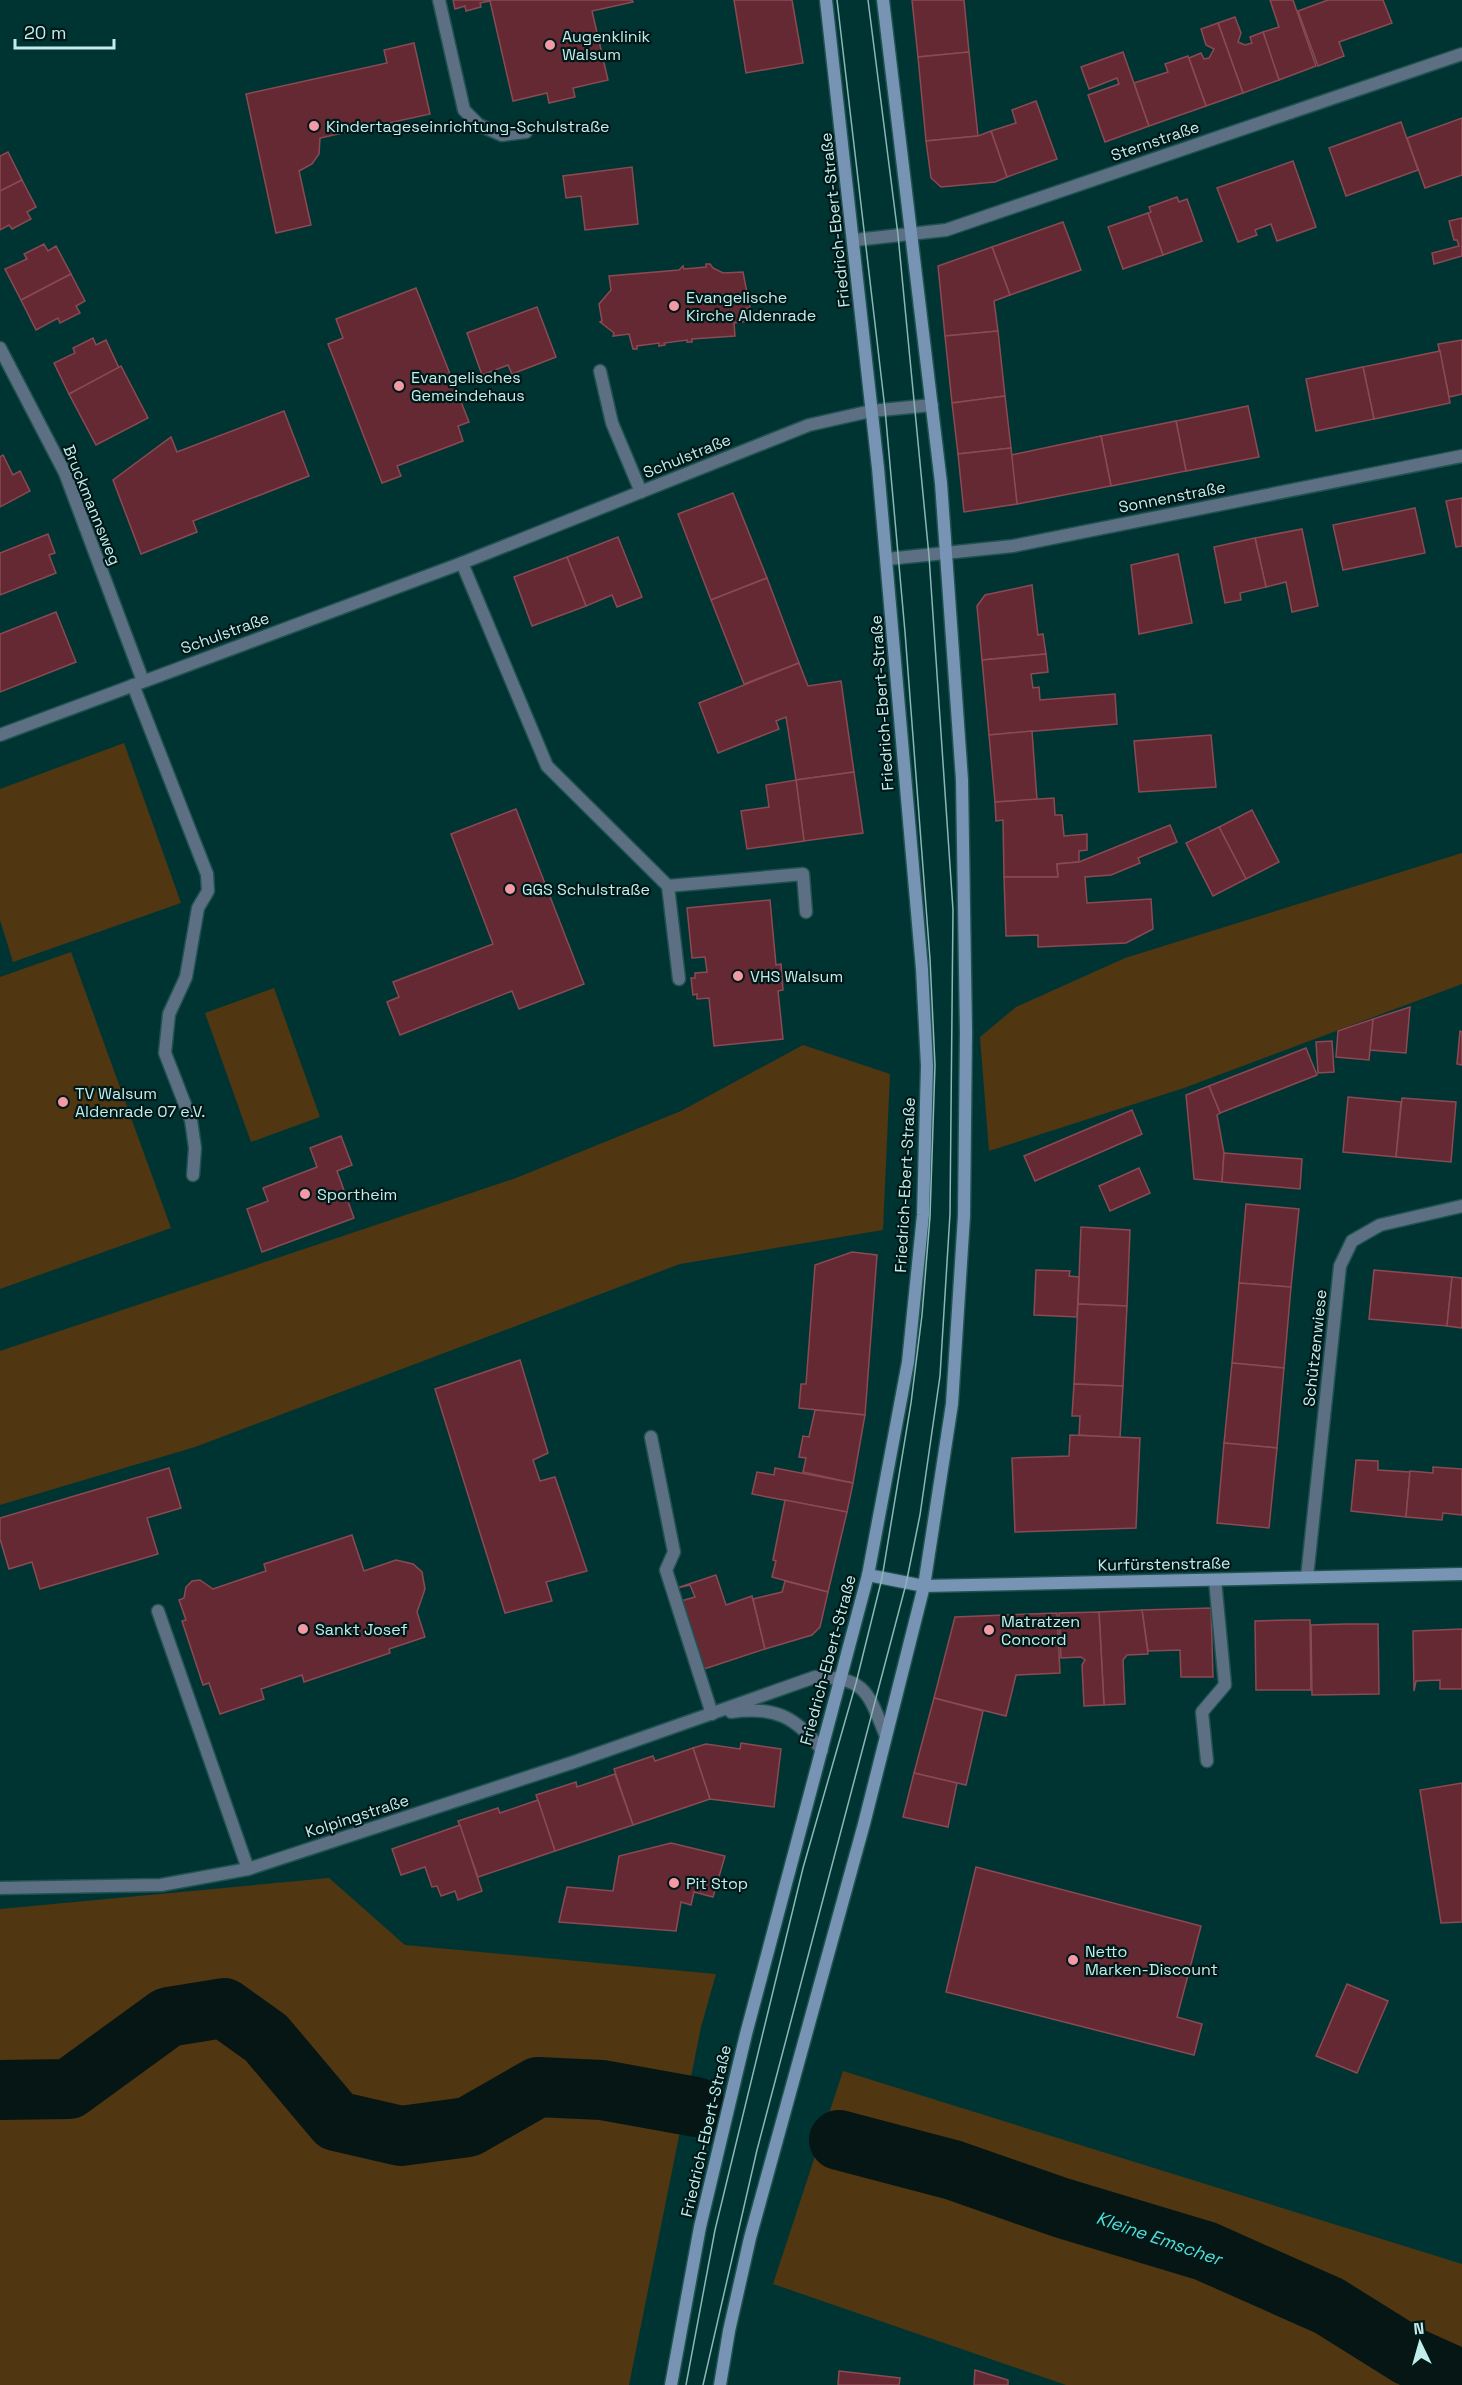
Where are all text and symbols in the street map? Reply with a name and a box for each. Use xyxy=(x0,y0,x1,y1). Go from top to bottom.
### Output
scale bar xyxy=(15,12,114,50)
text: 20 m xyxy=(24,21,67,44)
place label: Augenklinik Walsum xyxy=(562,26,651,65)
marker: Augenklinik Walsum xyxy=(543,38,557,52)
place label: Kindertageseinrichtung-Schulstraße xyxy=(326,116,609,137)
street label: Sternstraße xyxy=(1108,116,1202,166)
marker: Kindertageseinrichtung-Schulstraße xyxy=(307,119,321,133)
street label: Friedrich-Ebert-Straße xyxy=(815,131,855,309)
place label: Evangelische Kirche Aldenrade xyxy=(686,287,816,326)
marker: Evangelische Kirche Aldenrade xyxy=(667,299,681,313)
place label: Evangelisches Gemeindehaus xyxy=(411,367,525,406)
marker: Evangelisches Gemeindehaus xyxy=(392,379,406,393)
street label: Schulstraße xyxy=(640,429,734,483)
street label: Bruckmannsweg xyxy=(58,442,126,568)
street label: Sonnenstraße xyxy=(1117,476,1227,518)
street label: Schulstraße xyxy=(178,607,272,659)
street label: Friedrich-Ebert-Straße xyxy=(865,615,899,791)
place label: GGS Schulstraße xyxy=(522,879,650,900)
marker: GGS Schulstraße xyxy=(503,882,517,896)
place label: VHS Walsum xyxy=(750,966,843,987)
marker: VHS Walsum xyxy=(731,969,745,983)
place label: TV Walsum Aldenrade 07 e.V. xyxy=(75,1083,205,1122)
marker: TV Walsum Aldenrade 07 e.V. xyxy=(56,1095,70,1109)
street label: Friedrich-Ebert-Straße xyxy=(890,1097,920,1273)
place label: Sportheim xyxy=(317,1184,397,1205)
marker: Sportheim xyxy=(298,1187,312,1201)
street label: Schützenwiese xyxy=(1298,1288,1332,1408)
street label: Kurfürstenstraße xyxy=(1097,1552,1231,1576)
street label: Friedrich-Ebert-Straße xyxy=(795,1572,861,1748)
place label: Matratzen Concord xyxy=(1001,1611,1080,1650)
place label: Sankt Josef xyxy=(315,1619,408,1640)
marker: Sankt Josef xyxy=(296,1622,310,1636)
marker: Matratzen Concord xyxy=(982,1623,996,1637)
street label: Kolpingstraße xyxy=(303,1789,411,1843)
place label: Pit Stop xyxy=(686,1873,748,1894)
marker: Pit Stop xyxy=(667,1876,681,1890)
place label: Netto Marken-Discount xyxy=(1085,1941,1218,1980)
marker: Netto Marken-Discount xyxy=(1066,1953,1080,1967)
street label: Friedrich-Ebert-Straße xyxy=(676,2043,736,2219)
water label: Kleine Emscher xyxy=(1093,2206,1227,2271)
north arrow xyxy=(1390,2313,1450,2373)
text: N xyxy=(1412,2318,1425,2339)

